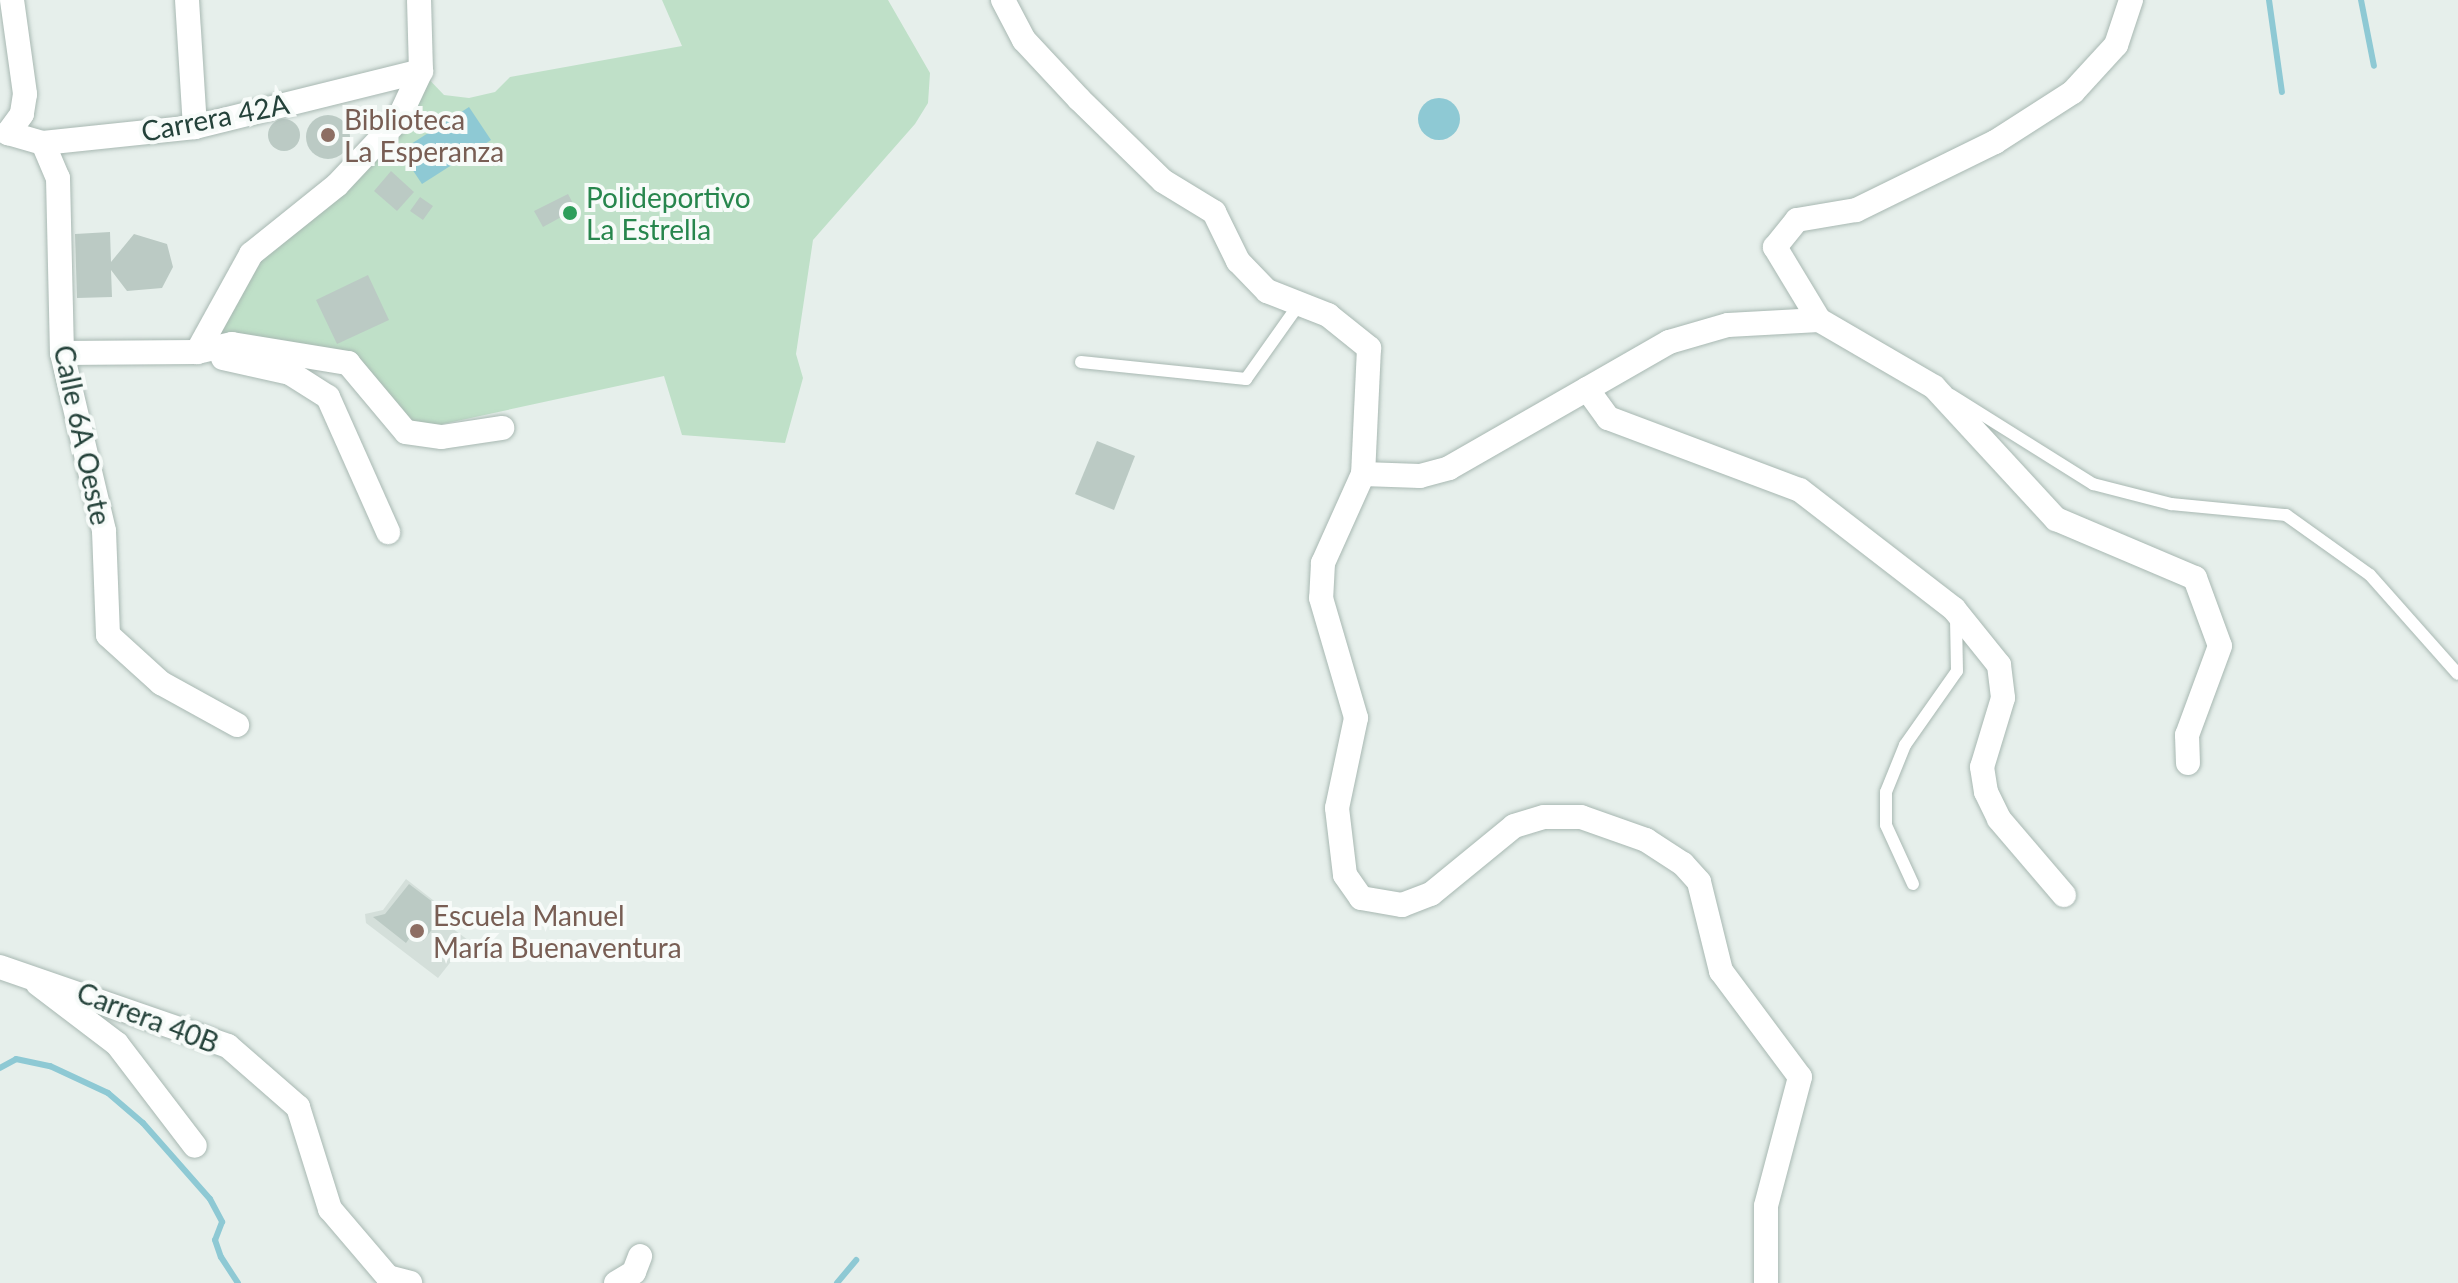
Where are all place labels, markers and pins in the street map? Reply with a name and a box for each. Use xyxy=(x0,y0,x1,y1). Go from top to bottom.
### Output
place label: Biblioteca La Esperanza xyxy=(344,102,504,168)
marker: Biblioteca La Esperanza xyxy=(319,126,337,144)
place label: Polideportivo La Estrella xyxy=(586,180,751,246)
marker: Polideportivo La Estrella xyxy=(561,204,579,222)
place label: Escuela Manuel María Buenaventura xyxy=(433,898,682,964)
marker: Escuela Manuel María Buenaventura xyxy=(408,922,426,940)

